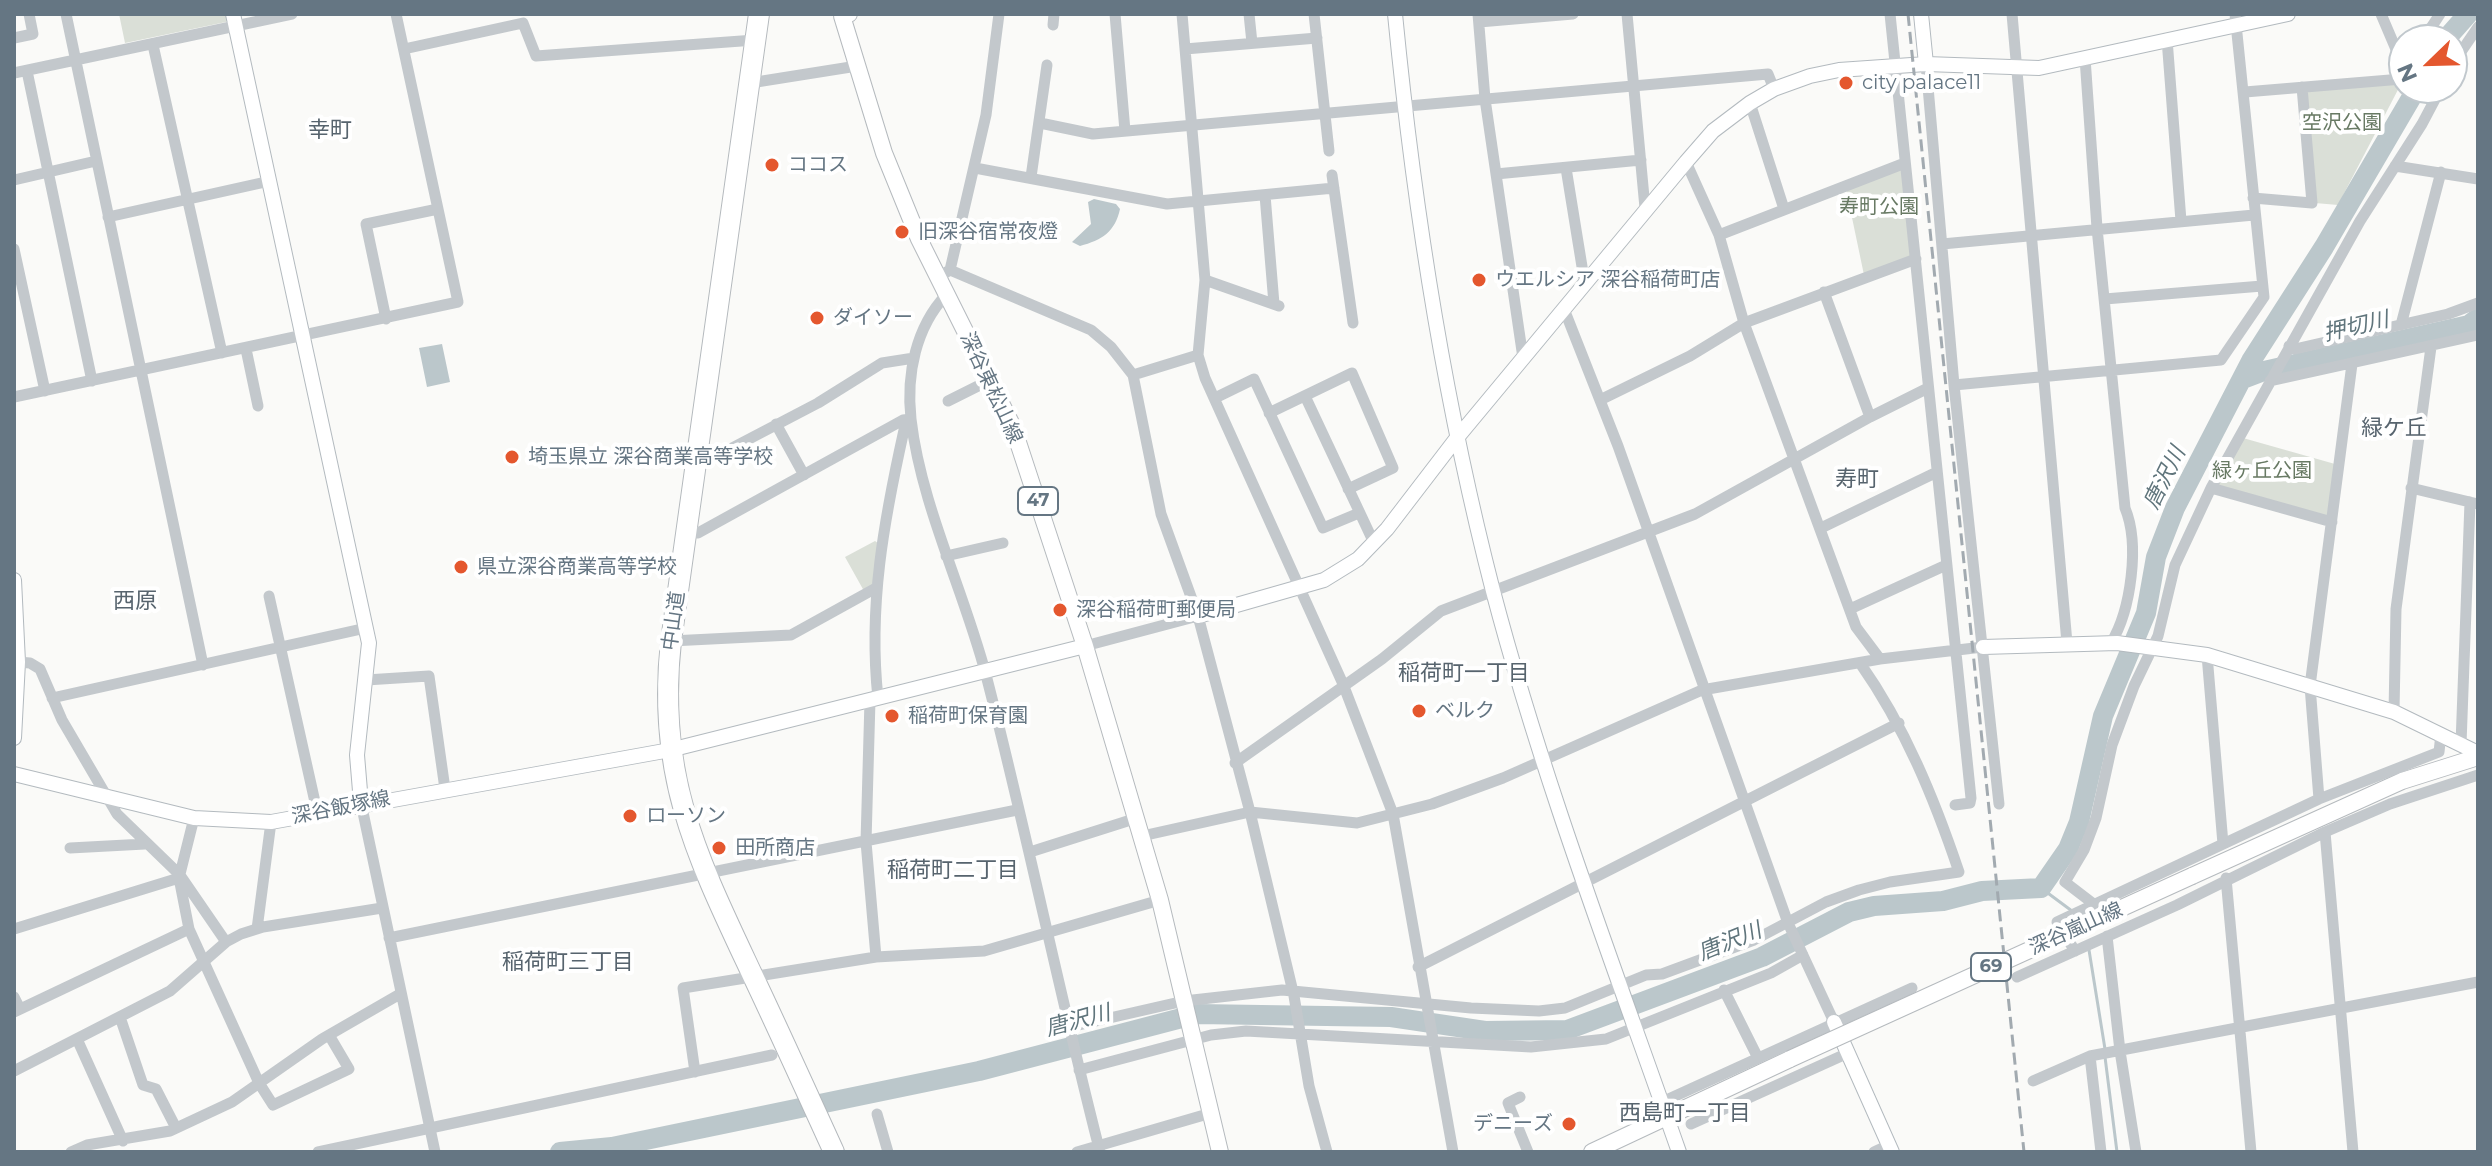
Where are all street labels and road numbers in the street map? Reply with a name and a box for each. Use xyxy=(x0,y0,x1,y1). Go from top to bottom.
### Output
street label: 深谷東松山線 xyxy=(955,329,1027,447)
road number: 47 xyxy=(1018,487,1058,515)
street label: 中山道 xyxy=(658,590,690,652)
street label: 深谷飯塚線 xyxy=(290,787,392,829)
street label: 深谷嵐山線 xyxy=(2025,898,2127,960)
road number: 69 xyxy=(1971,953,2011,981)

